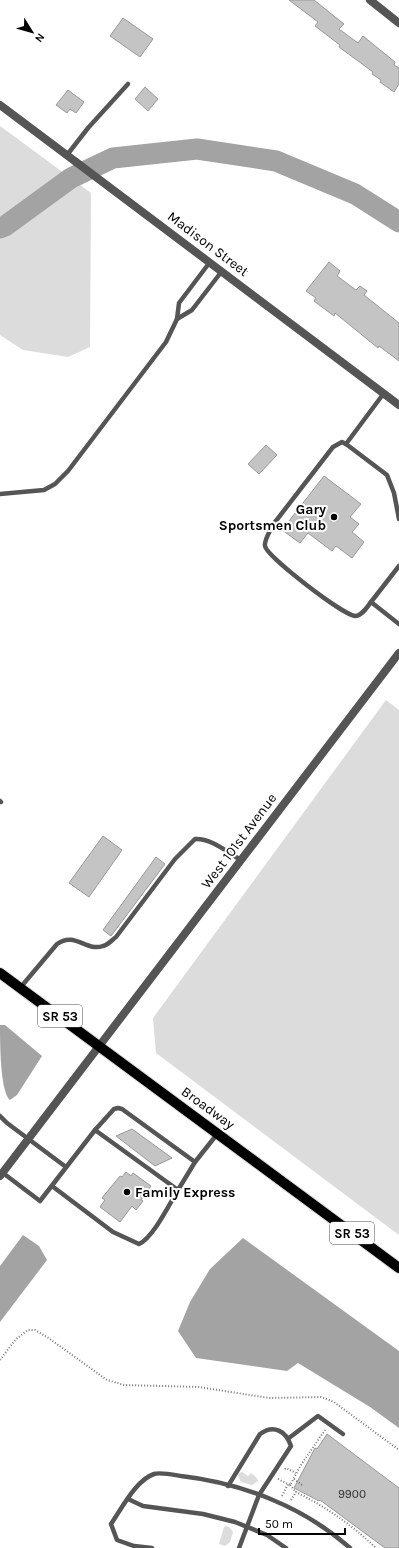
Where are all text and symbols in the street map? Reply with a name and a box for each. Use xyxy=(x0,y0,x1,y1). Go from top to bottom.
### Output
north arrow xyxy=(12,12,52,52)
text: N xyxy=(32,31,47,45)
street label: Madison Street xyxy=(164,208,252,280)
place label: Gary Sportsmen Club xyxy=(219,501,326,534)
marker: Gary Sportsmen Club xyxy=(329,512,339,522)
street label: West 101st Avenue xyxy=(198,790,280,892)
road number: SR 53 xyxy=(38,1005,82,1027)
street label: Broadway xyxy=(178,1083,238,1133)
place label: Family Express xyxy=(135,1184,235,1201)
marker: Family Express xyxy=(122,1187,132,1197)
road number: SR 53 xyxy=(330,1222,374,1244)
house number: 9900 xyxy=(338,1487,366,1501)
scale bar xyxy=(259,1510,345,1536)
text: 50 m xyxy=(265,1517,293,1531)

